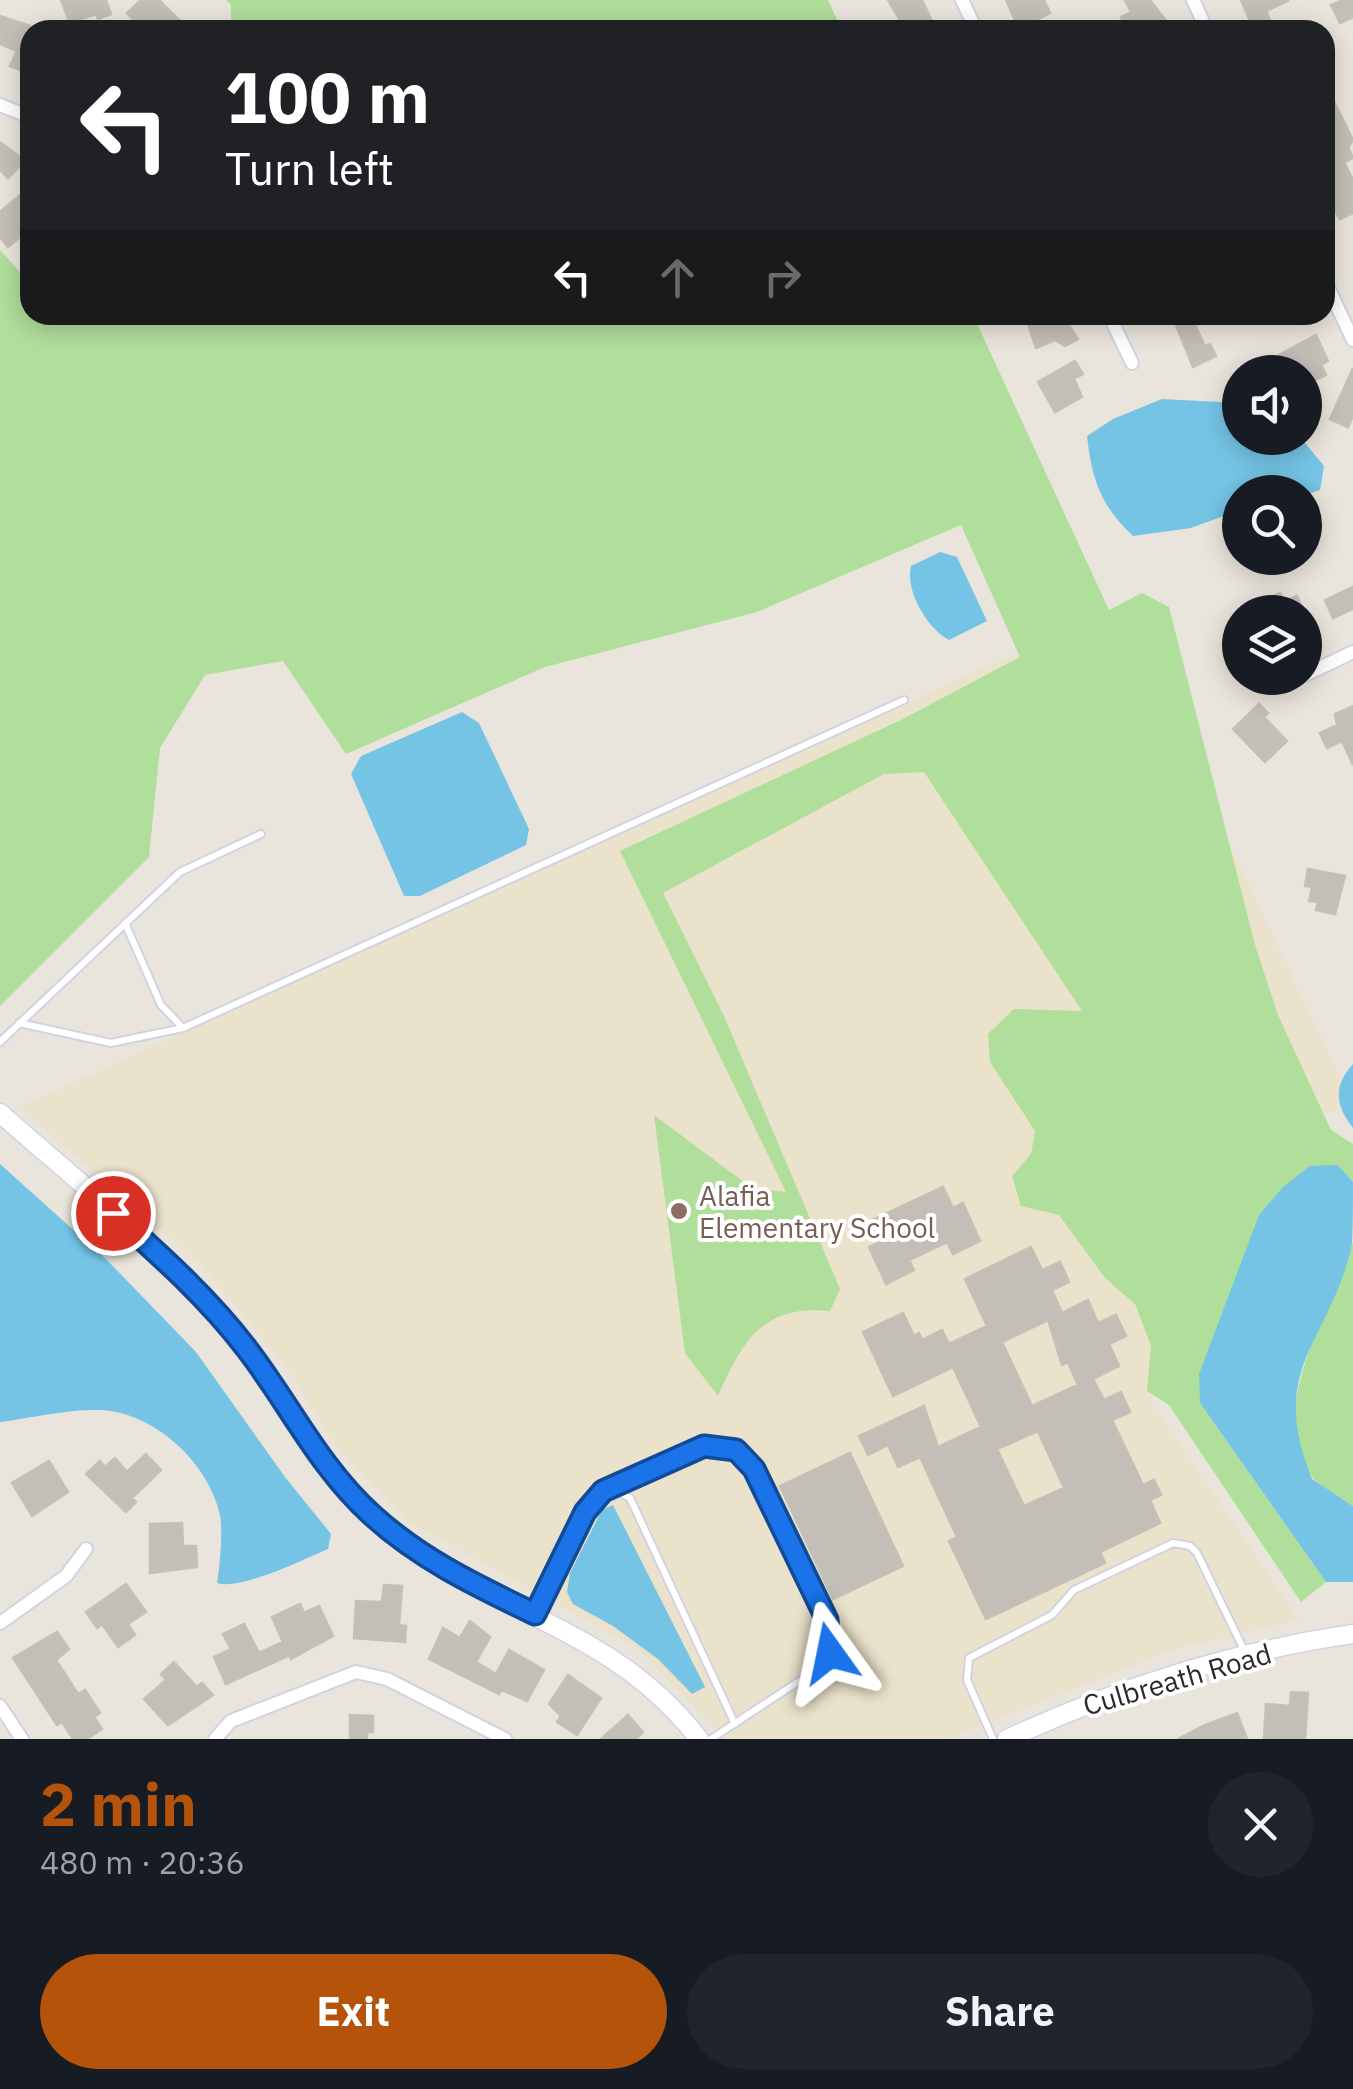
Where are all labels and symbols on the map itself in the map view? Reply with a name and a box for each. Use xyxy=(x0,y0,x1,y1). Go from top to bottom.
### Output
pin xyxy=(71,1171,156,1256)
place label: Alafia Elementary School xyxy=(699,1177,935,1246)
marker: Alafia Elementary School xyxy=(668,1200,690,1222)
position arrow xyxy=(778,1601,882,1705)
street label: Culbreath Road xyxy=(1079,1634,1275,1724)

